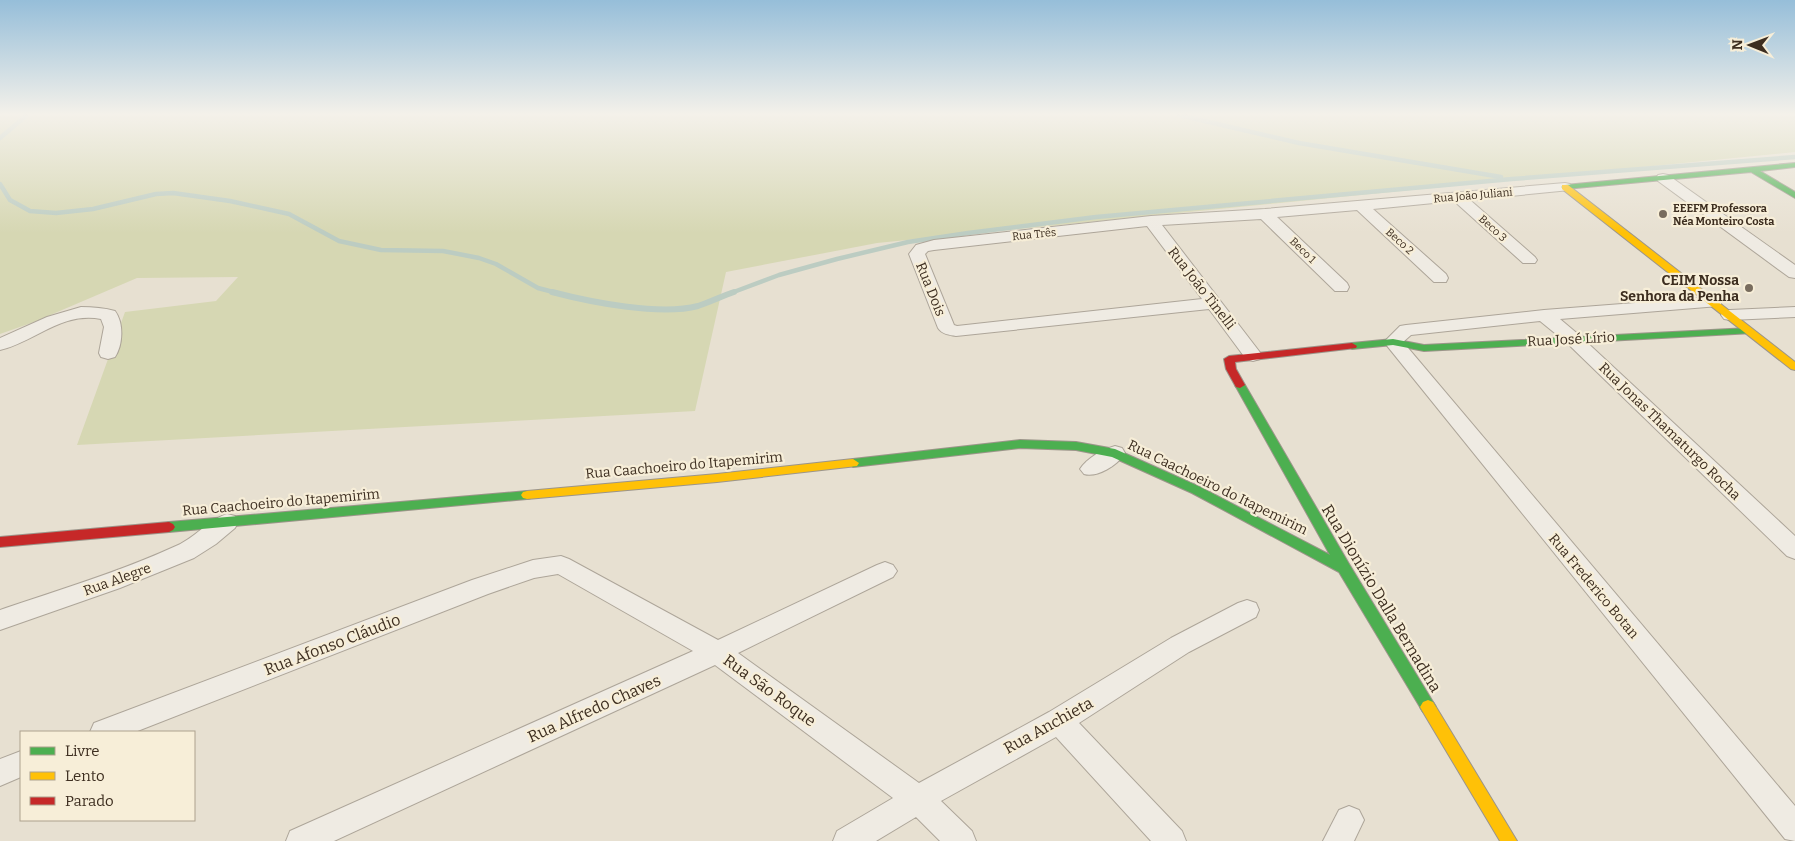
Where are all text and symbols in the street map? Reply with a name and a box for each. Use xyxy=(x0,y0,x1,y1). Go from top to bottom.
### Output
north arrow xyxy=(1725,20,1775,70)
text: N xyxy=(1729,39,1746,50)
street label: Rua João Juliani xyxy=(1433,186,1514,205)
place label: EEEFM Professora Néa Monteiro Costa xyxy=(1673,202,1775,228)
marker: EEEFM Professora Néa Monteiro Costa xyxy=(1657,208,1669,220)
street label: Beco 3 xyxy=(1476,212,1509,244)
street label: Rua Três xyxy=(1011,226,1057,243)
street label: Beco 2 xyxy=(1383,226,1416,257)
street label: Beco 1 xyxy=(1287,235,1319,266)
street label: Rua João Tinelli xyxy=(1164,244,1239,333)
street label: Rua Dois xyxy=(912,260,949,319)
place label: CEIM Nossa Senhora da Penha xyxy=(1620,272,1739,305)
marker: CEIM Nossa Senhora da Penha xyxy=(1743,282,1755,294)
street label: Rua José Lírio xyxy=(1527,329,1615,350)
street label: Rua Jonas Thamaturgo Rocha xyxy=(1595,359,1744,504)
street label: Rua Caachoeiro do Itapemirim xyxy=(1125,436,1311,539)
street label: Rua Caachoeiro do Itapemirim xyxy=(585,448,784,483)
street label: Rua Caachoeiro do Itapemirim xyxy=(182,485,381,520)
street label: Rua Dionízio Dalla Bernadina xyxy=(1318,501,1445,696)
street label: Rua Frederico Botan xyxy=(1545,530,1642,642)
street label: Rua Alegre xyxy=(81,559,153,600)
street label: Rua Afonso Cláudio xyxy=(261,610,403,679)
street label: Rua São Roque xyxy=(720,650,820,730)
street label: Rua Alfredo Chaves xyxy=(525,671,664,746)
street label: Rua Anchieta xyxy=(1000,693,1096,758)
legend xyxy=(20,731,195,821)
text: Livre xyxy=(65,742,100,760)
text: Lento xyxy=(65,767,105,785)
text: Parado xyxy=(65,792,114,810)

